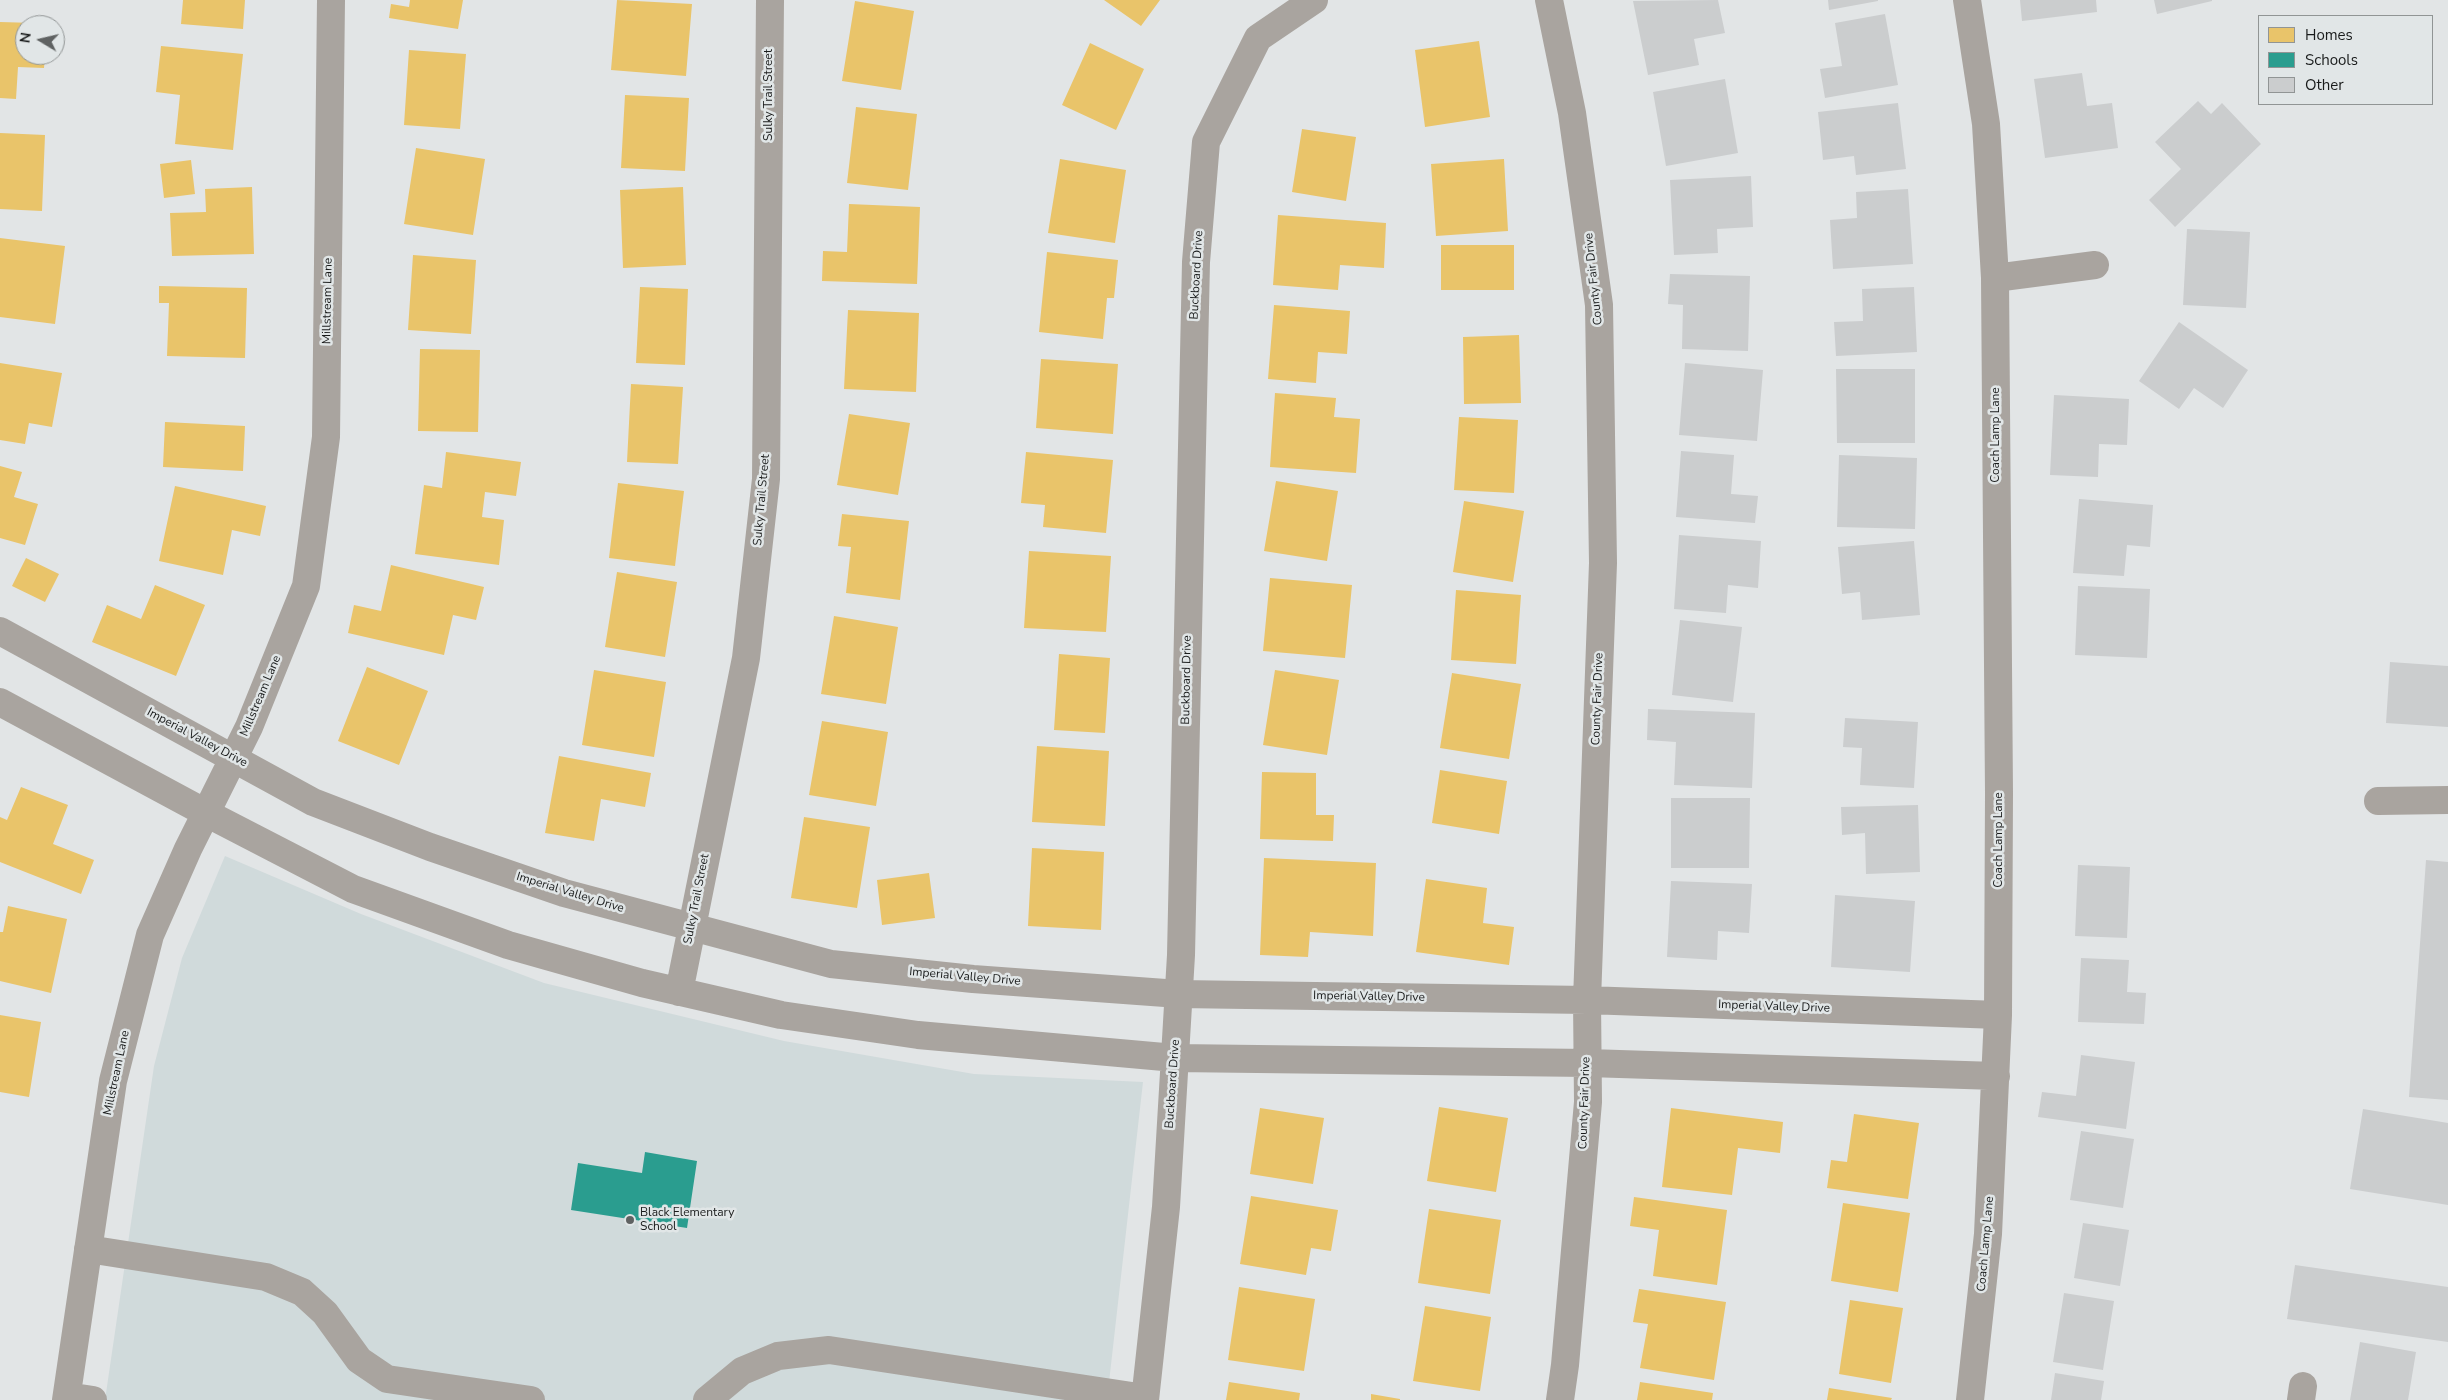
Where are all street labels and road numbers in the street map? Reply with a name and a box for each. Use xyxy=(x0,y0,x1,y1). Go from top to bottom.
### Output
street label: Sulky Trail Street xyxy=(762,49,776,141)
street label: Buckboard Drive xyxy=(1187,230,1207,320)
street label: County Fair Drive xyxy=(1582,232,1606,326)
street label: Millstream Lane xyxy=(320,258,336,344)
street label: Coach Lamp Lane xyxy=(1989,387,2003,483)
street label: Sulky Trail Street xyxy=(751,454,773,546)
street label: Buckboard Drive xyxy=(1179,635,1195,725)
street label: County Fair Drive xyxy=(1589,652,1607,746)
street label: Millstream Lane xyxy=(237,653,285,739)
street label: Imperial Valley Drive xyxy=(144,705,250,771)
street label: Coach Lamp Lane xyxy=(1992,792,2006,888)
street label: Sulky Trail Street xyxy=(681,853,713,945)
street label: Imperial Valley Drive xyxy=(514,870,626,916)
street label: Imperial Valley Drive xyxy=(909,965,1021,989)
street label: Imperial Valley Drive xyxy=(1313,989,1425,1005)
street label: Imperial Valley Drive xyxy=(1718,998,1830,1016)
street label: Millstream Lane xyxy=(101,1029,133,1117)
street label: Buckboard Drive xyxy=(1163,1039,1183,1129)
street label: County Fair Drive xyxy=(1576,1056,1594,1150)
street label: Coach Lamp Lane xyxy=(1975,1196,1997,1292)

